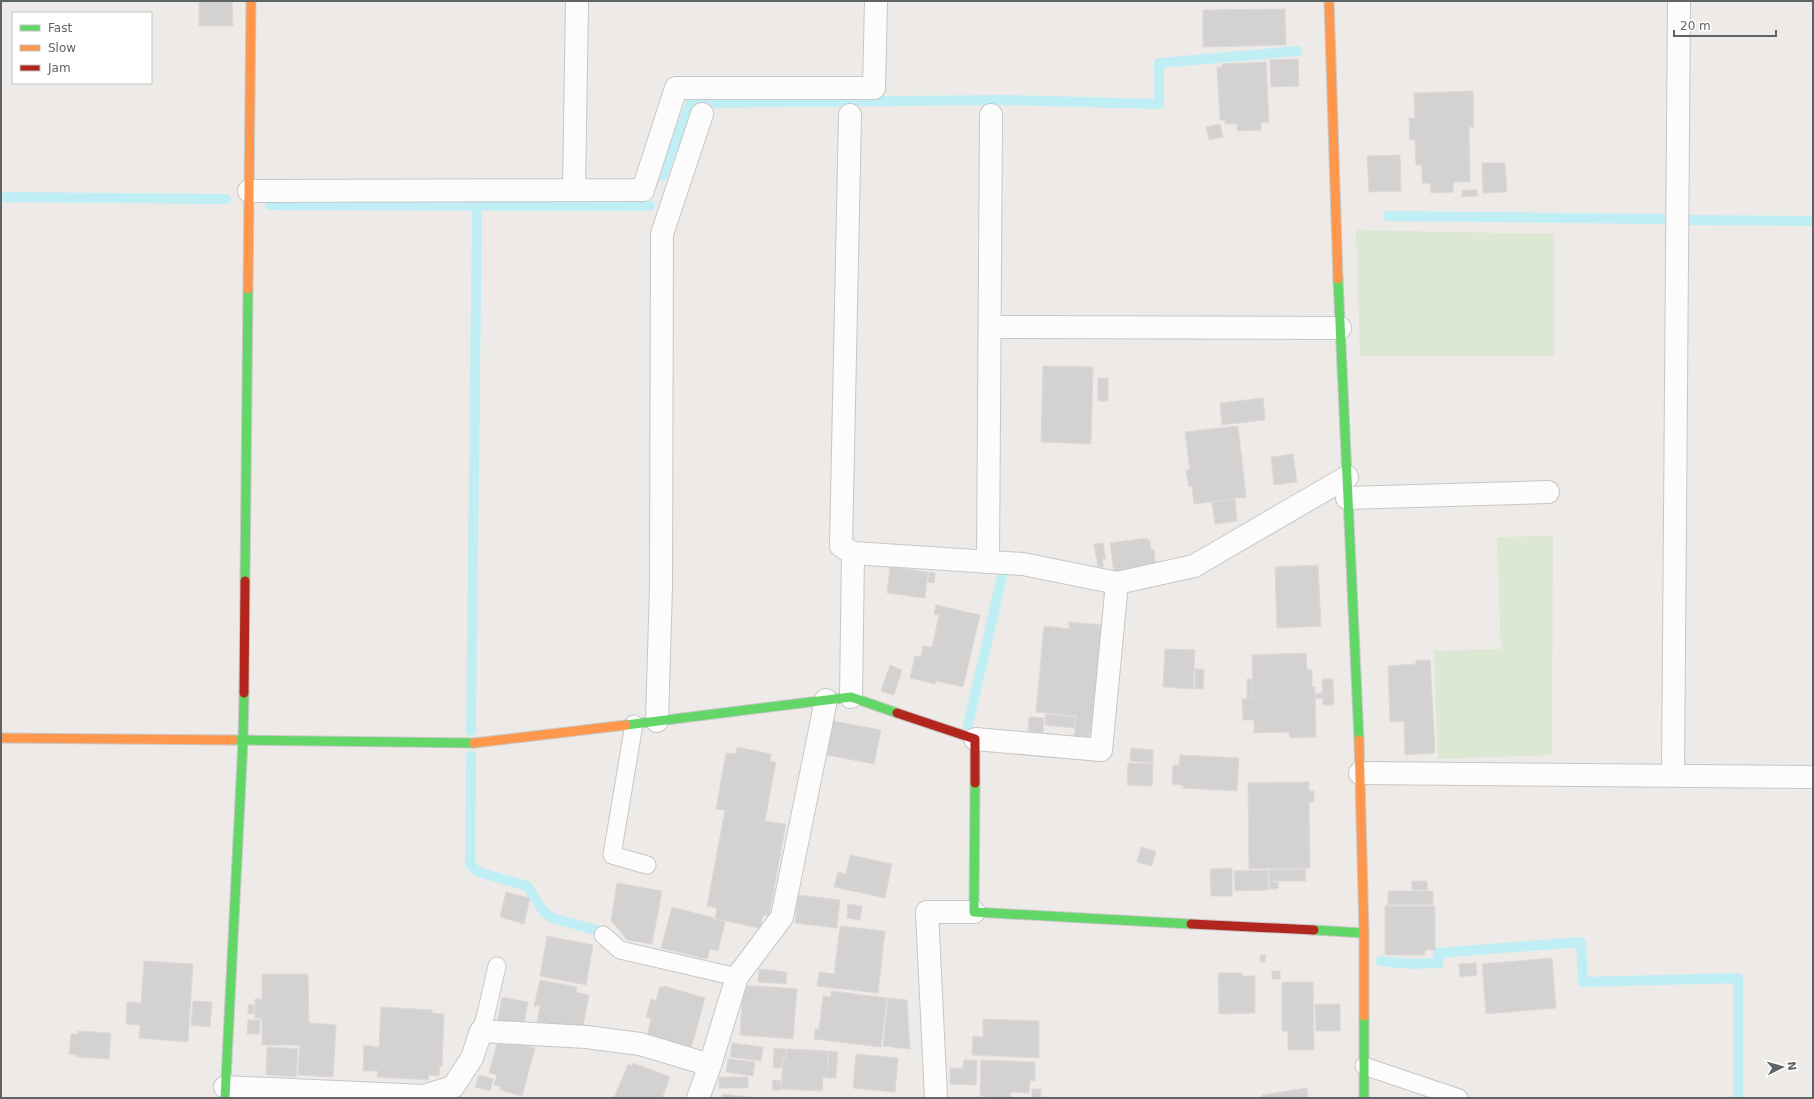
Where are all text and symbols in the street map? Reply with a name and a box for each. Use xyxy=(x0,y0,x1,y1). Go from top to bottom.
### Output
legend xyxy=(12,12,152,84)
scale bar xyxy=(1674,12,1776,38)
text: 20 m xyxy=(1680,19,1711,33)
text: Fast xyxy=(48,21,72,35)
text: Slow xyxy=(48,41,76,55)
text: Jam xyxy=(47,61,71,75)
north arrow xyxy=(1762,1047,1802,1087)
text: N xyxy=(1785,1061,1798,1071)

